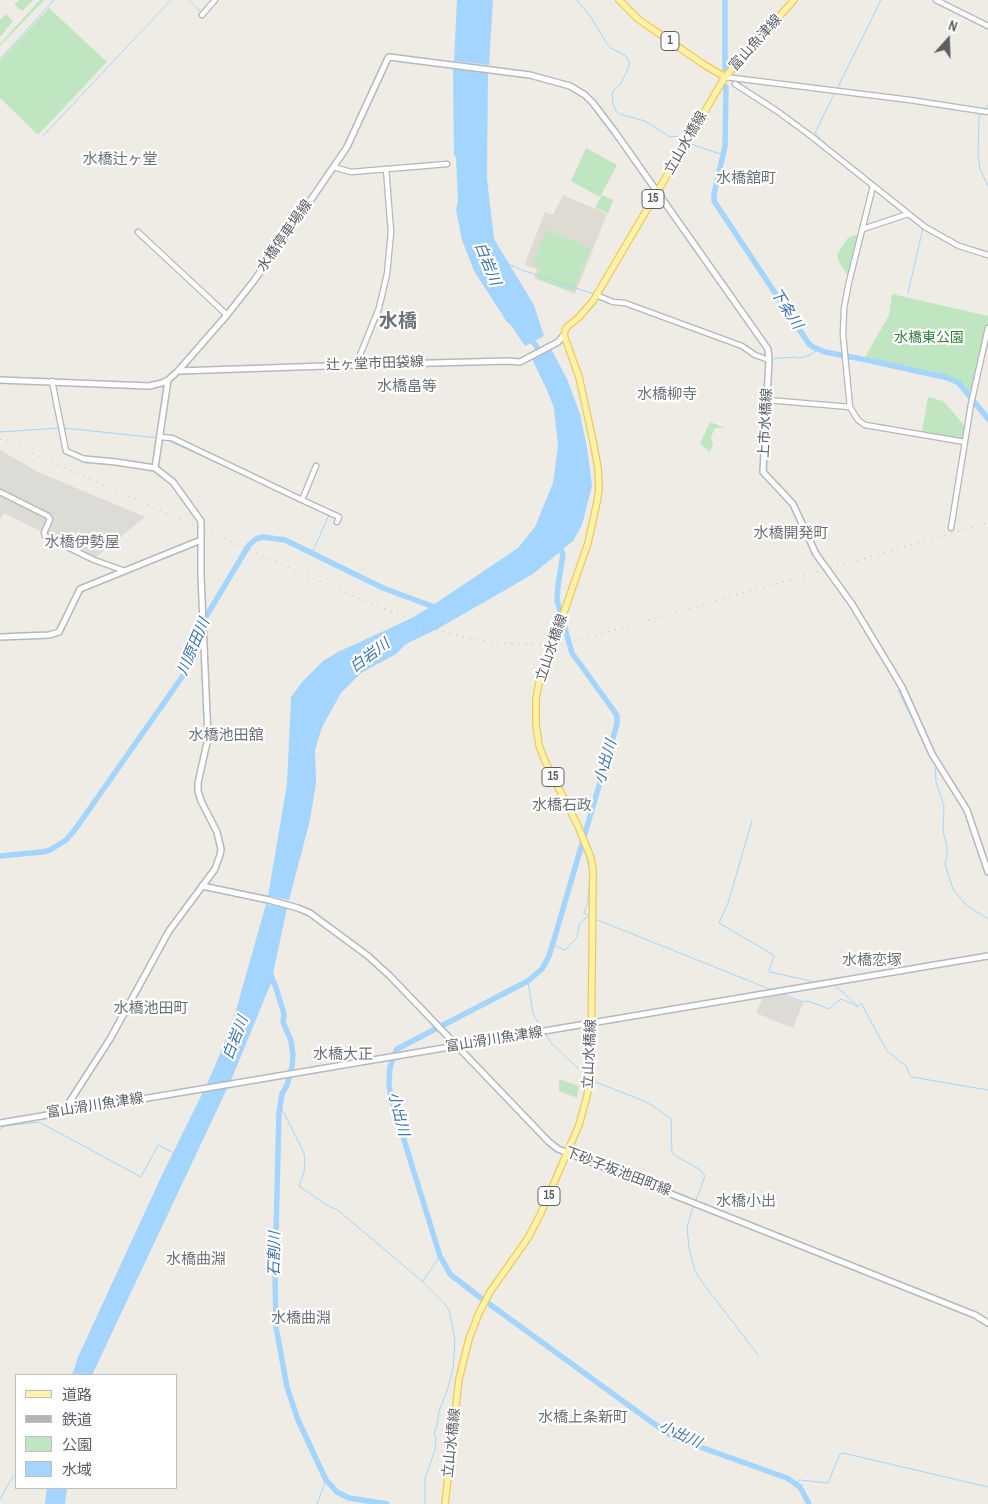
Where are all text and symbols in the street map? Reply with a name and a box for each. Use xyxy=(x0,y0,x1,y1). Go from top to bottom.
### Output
street label: 富山魚津線 xyxy=(726,11,786,75)
north arrow xyxy=(923,15,973,65)
text: N xyxy=(946,16,960,36)
road number: 1 xyxy=(661,31,679,50)
street label: 立山水橋線 xyxy=(661,108,711,178)
district label: 水橋辻ヶ堂 xyxy=(83,151,157,169)
district label: 水橋舘町 xyxy=(716,170,776,188)
road number: 15 xyxy=(642,190,664,208)
street label: 水橋停車場線 xyxy=(254,197,316,275)
water label: 白岩川 xyxy=(470,240,504,288)
water label: 下条川 xyxy=(766,285,806,333)
district label: 水橋 xyxy=(379,311,417,333)
park label: 水橋東公園 xyxy=(894,330,964,346)
street label: 辻ヶ堂市田袋線 xyxy=(326,354,424,374)
district label: 水橋畠等 xyxy=(377,378,437,396)
district label: 水橋柳寺 xyxy=(637,386,697,404)
street label: 上市水橋線 xyxy=(756,388,776,458)
district label: 水橋開発町 xyxy=(754,525,828,543)
district label: 水橋伊勢屋 xyxy=(45,534,119,552)
street label: 立山水橋線 xyxy=(533,612,571,684)
water label: 川原田川 xyxy=(174,616,214,678)
water label: 白岩川 xyxy=(347,635,393,677)
district label: 水橋池田舘 xyxy=(189,727,263,745)
water label: 小出川 xyxy=(591,738,621,786)
road number: 15 xyxy=(542,768,564,786)
district label: 水橋石政 xyxy=(532,797,592,815)
district label: 水橋恋塚 xyxy=(842,952,902,970)
district label: 水橋池田町 xyxy=(114,1000,188,1018)
water label: 白岩川 xyxy=(220,1014,252,1062)
street label: 立山水橋線 xyxy=(580,1019,600,1089)
street label: 富山滑川魚津線 xyxy=(444,1024,544,1056)
district label: 水橋大正 xyxy=(313,1046,373,1064)
street label: 富山滑川魚津線 xyxy=(45,1090,145,1122)
water label: 小出川 xyxy=(384,1090,412,1138)
street label: 下砂子坂池田町線 xyxy=(563,1144,673,1200)
road number: 15 xyxy=(538,1186,560,1206)
district label: 水橋小出 xyxy=(716,1193,776,1211)
water label: 石割川 xyxy=(266,1231,284,1277)
district label: 水橋曲淵 xyxy=(166,1251,226,1269)
district label: 水橋曲淵 xyxy=(271,1310,331,1328)
legend xyxy=(15,1374,178,1489)
text: 道路 xyxy=(62,1384,92,1405)
street label: 立山水橋線 xyxy=(440,1407,464,1479)
text: 鉄道 xyxy=(62,1409,92,1430)
district label: 水橋上条新町 xyxy=(538,1409,628,1427)
water label: 小出川 xyxy=(656,1417,704,1453)
text: 公園 xyxy=(62,1434,92,1455)
text: 水域 xyxy=(62,1459,92,1480)

